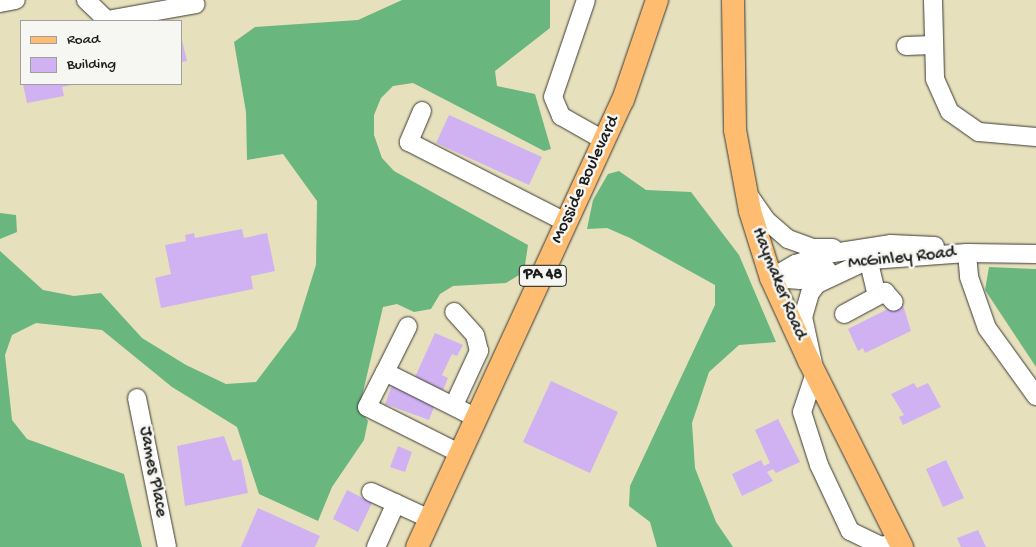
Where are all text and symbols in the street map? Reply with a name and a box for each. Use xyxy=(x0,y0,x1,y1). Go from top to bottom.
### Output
legend xyxy=(20,20,182,85)
text: Road xyxy=(67,31,100,49)
text: Building xyxy=(67,56,116,74)
street label: Mosside Boulevard xyxy=(547,113,625,247)
street label: Haymaker Road xyxy=(746,225,810,343)
street label: McGinley Road xyxy=(847,243,957,275)
road number: PA 48 xyxy=(518,262,568,290)
street label: James Place xyxy=(133,425,171,519)

